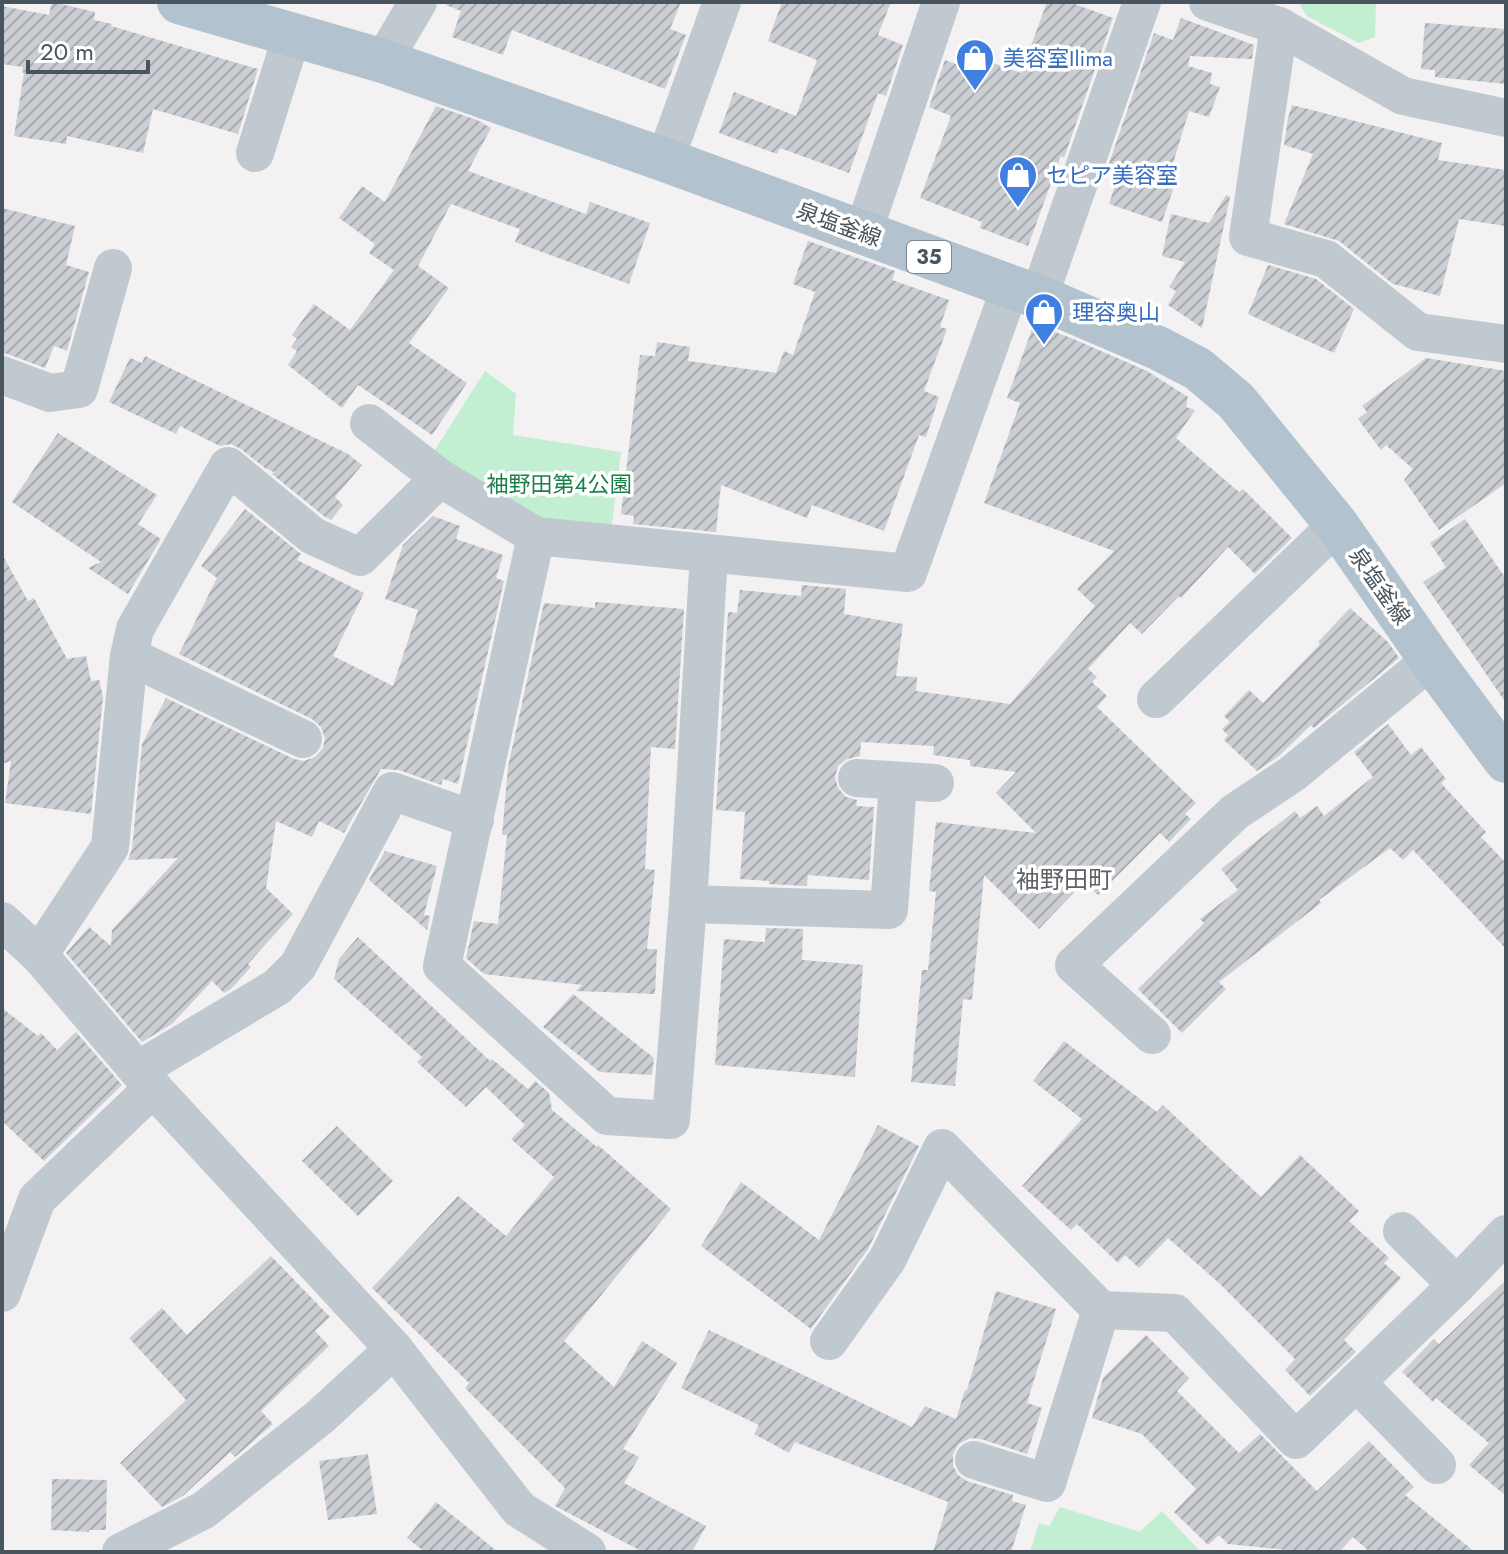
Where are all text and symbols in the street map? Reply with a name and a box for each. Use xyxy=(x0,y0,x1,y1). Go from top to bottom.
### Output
scale bar xyxy=(28,24,148,74)
text: 20 m xyxy=(40,34,94,69)
shop icon: 美容室Ilima xyxy=(954,37,996,92)
place label: 美容室Ilima xyxy=(1003,42,1113,74)
shop icon: セピア美容室 xyxy=(997,154,1039,209)
place label: セピア美容室 xyxy=(1046,159,1178,191)
street label: 泉塩釜線 xyxy=(792,194,886,254)
road number: 35 xyxy=(907,241,951,273)
shop icon: 理容奥山 xyxy=(1023,291,1065,346)
place label: 理容奥山 xyxy=(1072,296,1160,328)
park label: 袖野田第4公園 xyxy=(487,468,631,500)
street label: 泉塩釜線 xyxy=(1342,541,1418,631)
district label: 袖野田町 xyxy=(1016,862,1112,897)

